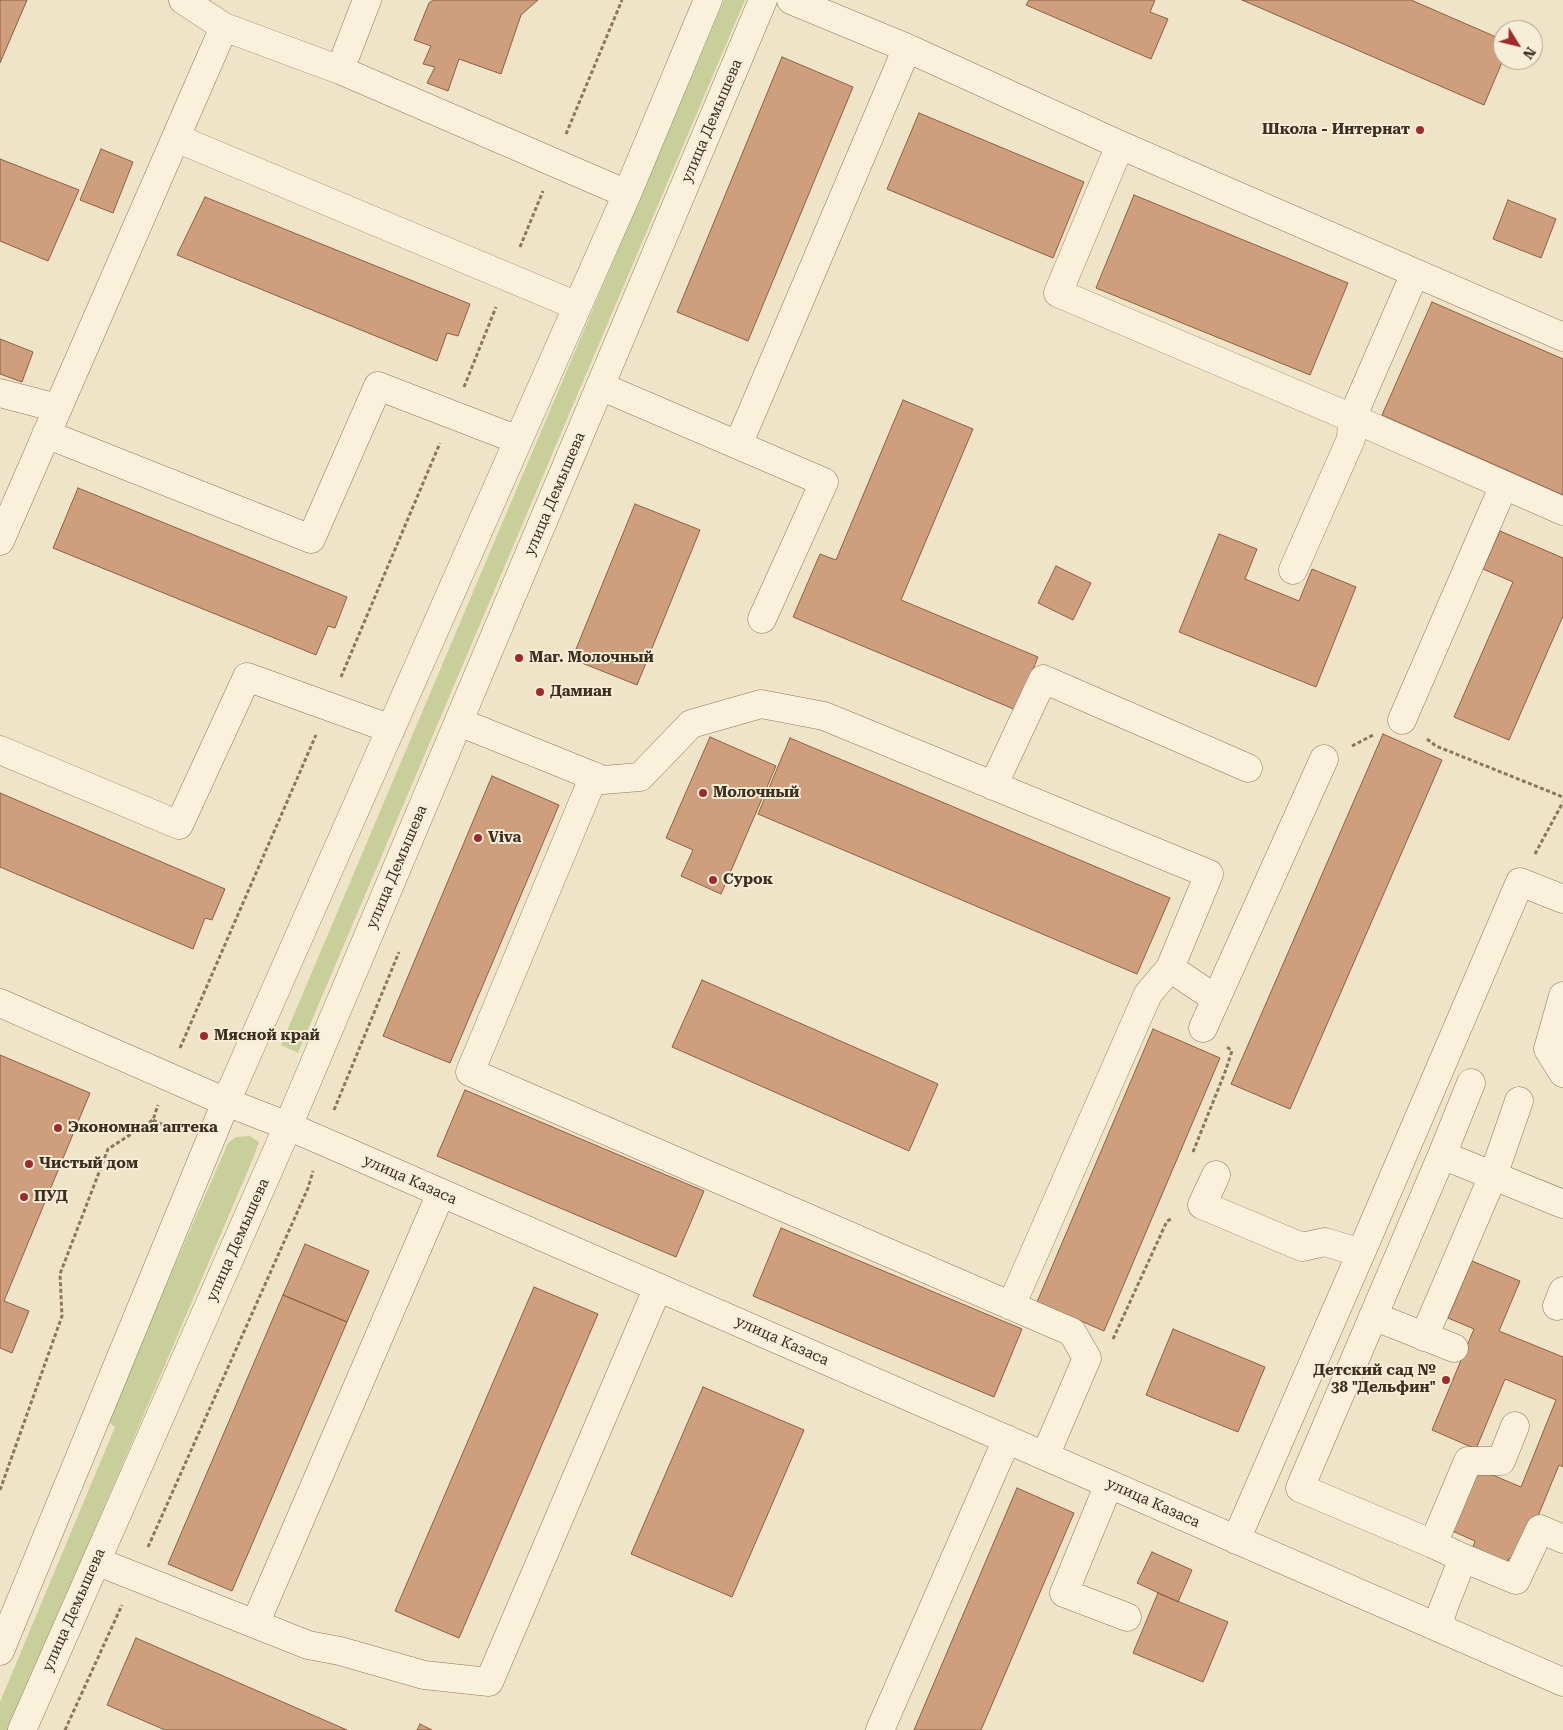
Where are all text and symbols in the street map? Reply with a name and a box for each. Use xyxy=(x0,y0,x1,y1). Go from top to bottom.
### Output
north arrow xyxy=(1493,20,1543,70)
text: N xyxy=(1520,44,1539,62)
street label: улица Демышева xyxy=(678,56,746,186)
place label: Школа - Интернат xyxy=(1262,121,1410,139)
marker: Школа - Интернат xyxy=(1414,124,1426,136)
street label: улица Демышева xyxy=(521,429,589,559)
place label: Маг. Молочный xyxy=(529,649,654,667)
marker: Маг. Молочный xyxy=(513,652,525,664)
place label: Дамиан xyxy=(550,683,612,701)
marker: Дамиан xyxy=(534,686,546,698)
place label: Молочный xyxy=(713,784,799,802)
marker: Молочный xyxy=(697,787,709,799)
street label: улица Демышева xyxy=(363,802,431,932)
place label: Viva xyxy=(488,829,521,847)
marker: Viva xyxy=(472,832,484,844)
place label: Сурок xyxy=(723,871,773,889)
marker: Сурок xyxy=(707,874,719,886)
place label: Мясной край xyxy=(214,1027,320,1045)
marker: Мясной край xyxy=(198,1030,210,1042)
place label: Экономная аптека xyxy=(68,1119,218,1137)
marker: Экономная аптека xyxy=(52,1122,64,1134)
street label: улица Казаса xyxy=(360,1151,460,1209)
place label: Чистый дом xyxy=(39,1155,138,1173)
marker: Чистый дом xyxy=(23,1158,35,1170)
street label: улица Демышева xyxy=(203,1176,273,1304)
place label: ПУД xyxy=(34,1188,68,1206)
marker: ПУД xyxy=(18,1191,30,1203)
street label: улица Казаса xyxy=(732,1312,832,1370)
place label: Детский сад № 38 "Дельфин" xyxy=(1313,1362,1436,1397)
marker: Детский сад № 38 "Дельфин" xyxy=(1440,1374,1452,1386)
street label: улица Казаса xyxy=(1103,1474,1203,1532)
street label: улица Демышева xyxy=(39,1546,109,1674)

